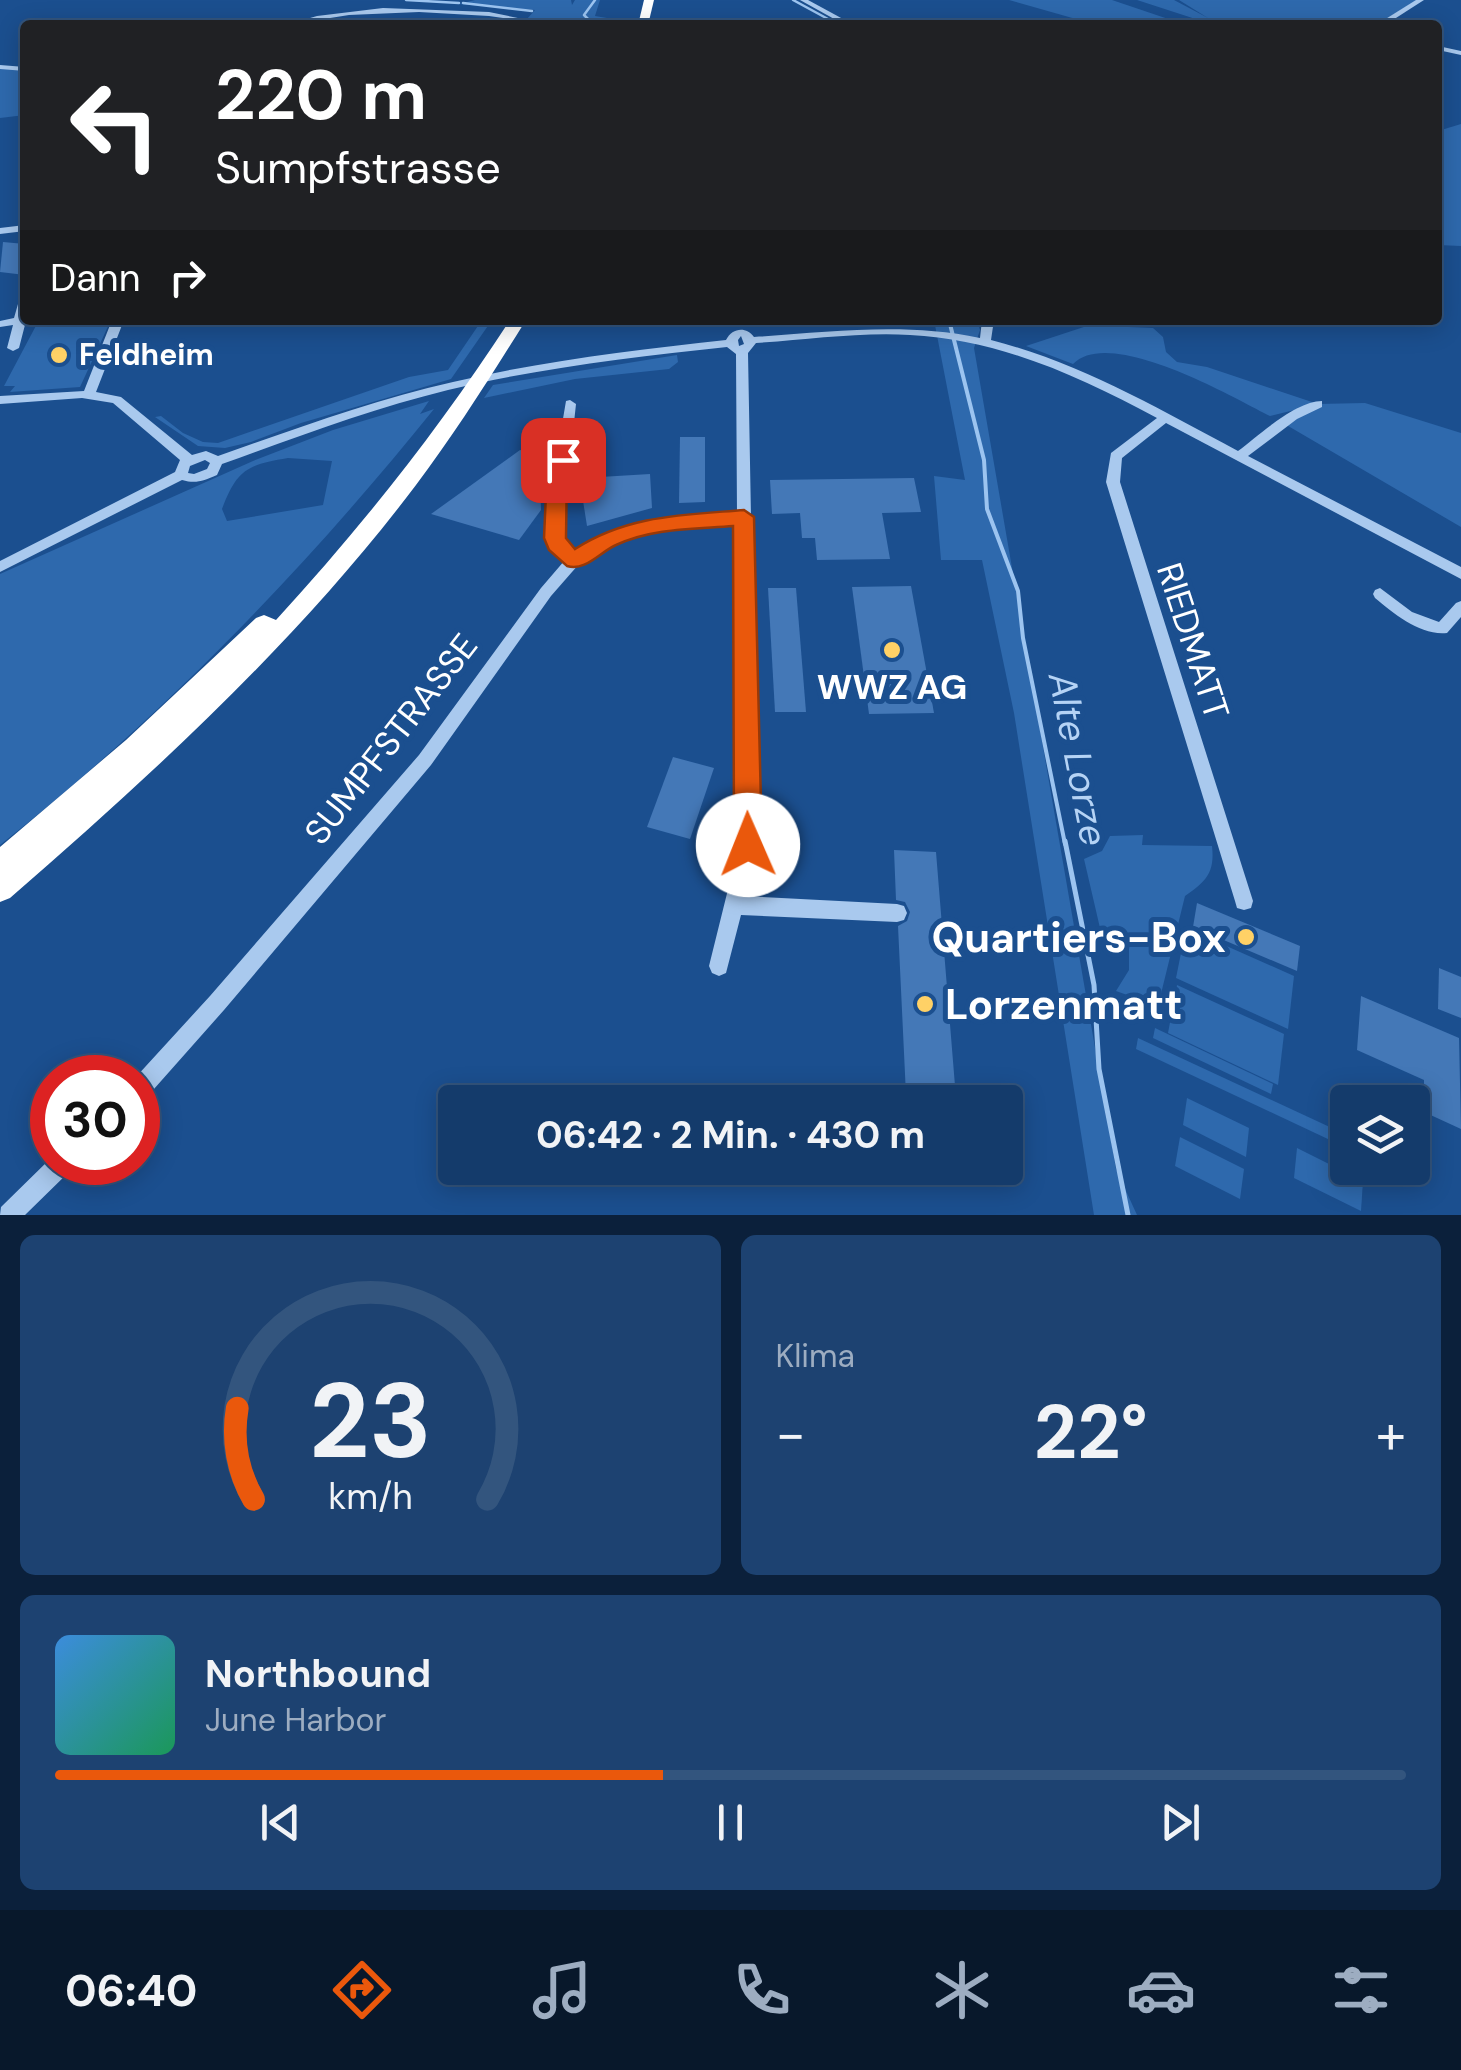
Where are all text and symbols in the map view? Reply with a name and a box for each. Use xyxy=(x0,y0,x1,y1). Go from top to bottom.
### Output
text: 220 m xyxy=(215,50,427,141)
icon: left xyxy=(50,60,180,190)
text: Sumpfstrasse xyxy=(215,138,501,197)
icon: right xyxy=(160,250,215,305)
text: Dann xyxy=(50,253,140,303)
place label: Feldheim xyxy=(79,335,214,374)
marker: Feldheim xyxy=(48,344,70,366)
pin xyxy=(521,418,606,503)
icon: arrive xyxy=(536,433,591,488)
street label: RIEDMATT xyxy=(1146,557,1240,725)
street label: SUMPFSTRASSE xyxy=(294,624,488,854)
marker: WWZ AG xyxy=(881,639,903,661)
place label: WWZ AG xyxy=(817,664,967,710)
water label: Alte Lorze xyxy=(1037,667,1119,850)
position arrow xyxy=(696,793,800,897)
place label: Quartiers-Box xyxy=(931,910,1226,965)
marker: Quartiers-Box xyxy=(1235,926,1257,948)
place label: Lorzenmatt xyxy=(945,977,1182,1032)
marker: Lorzenmatt xyxy=(914,993,936,1015)
speed limit sign: 30 xyxy=(30,1055,160,1185)
map controls xyxy=(1330,1085,1430,1185)
button: layers xyxy=(1330,1085,1430,1185)
text: 06:42 · 2 Min. · 430 m xyxy=(536,1110,925,1160)
text: Klima xyxy=(776,1335,855,1377)
text: 23 xyxy=(309,1354,432,1489)
text: 22° xyxy=(1034,1384,1148,1481)
text: − xyxy=(776,1398,806,1470)
text: + xyxy=(1376,1398,1406,1470)
text: km/h xyxy=(328,1474,412,1520)
text: Northbound xyxy=(205,1649,431,1699)
text: June Harbor xyxy=(205,1699,386,1741)
icon: previous xyxy=(253,1795,308,1850)
icon: pause xyxy=(703,1795,758,1850)
icon: next xyxy=(1153,1795,1208,1850)
icon: directions xyxy=(327,1955,397,2025)
icon: music xyxy=(527,1955,597,2025)
icon: phone xyxy=(727,1955,797,2025)
icon: climate xyxy=(927,1955,997,2025)
icon: car xyxy=(1126,1955,1196,2025)
icon: filters xyxy=(1326,1955,1396,2025)
text: 06:40 xyxy=(65,1961,197,2020)

